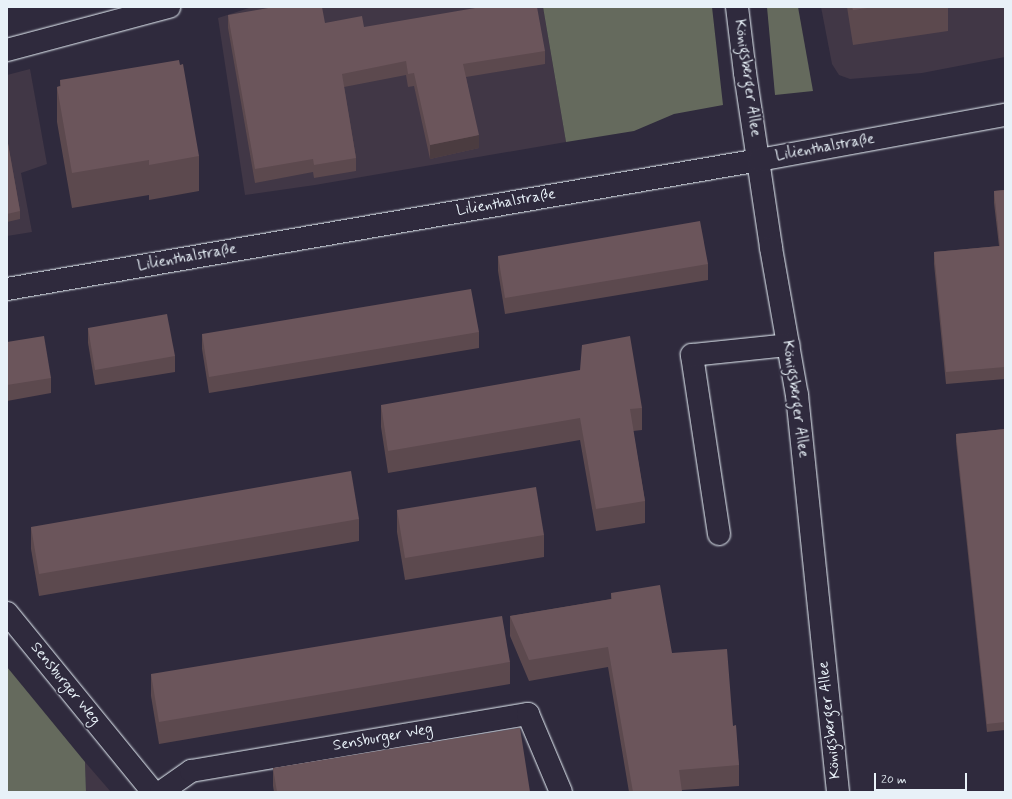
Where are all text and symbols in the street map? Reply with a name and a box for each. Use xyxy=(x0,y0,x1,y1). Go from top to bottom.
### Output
street label: Königsberger Allee xyxy=(730,18,764,138)
street label: Lilienthalstraße xyxy=(774,130,876,166)
street label: Lilienthalstraße xyxy=(455,185,557,221)
street label: Lilienthalstraße xyxy=(136,240,238,276)
street label: Königsberger Allee xyxy=(778,339,812,459)
street label: Sensburger Weg xyxy=(26,639,104,729)
street label: Königsberger Allee xyxy=(815,660,845,780)
street label: Sensburger Weg xyxy=(331,720,435,756)
scale bar xyxy=(876,765,969,791)
text: 20 m xyxy=(881,772,907,788)

